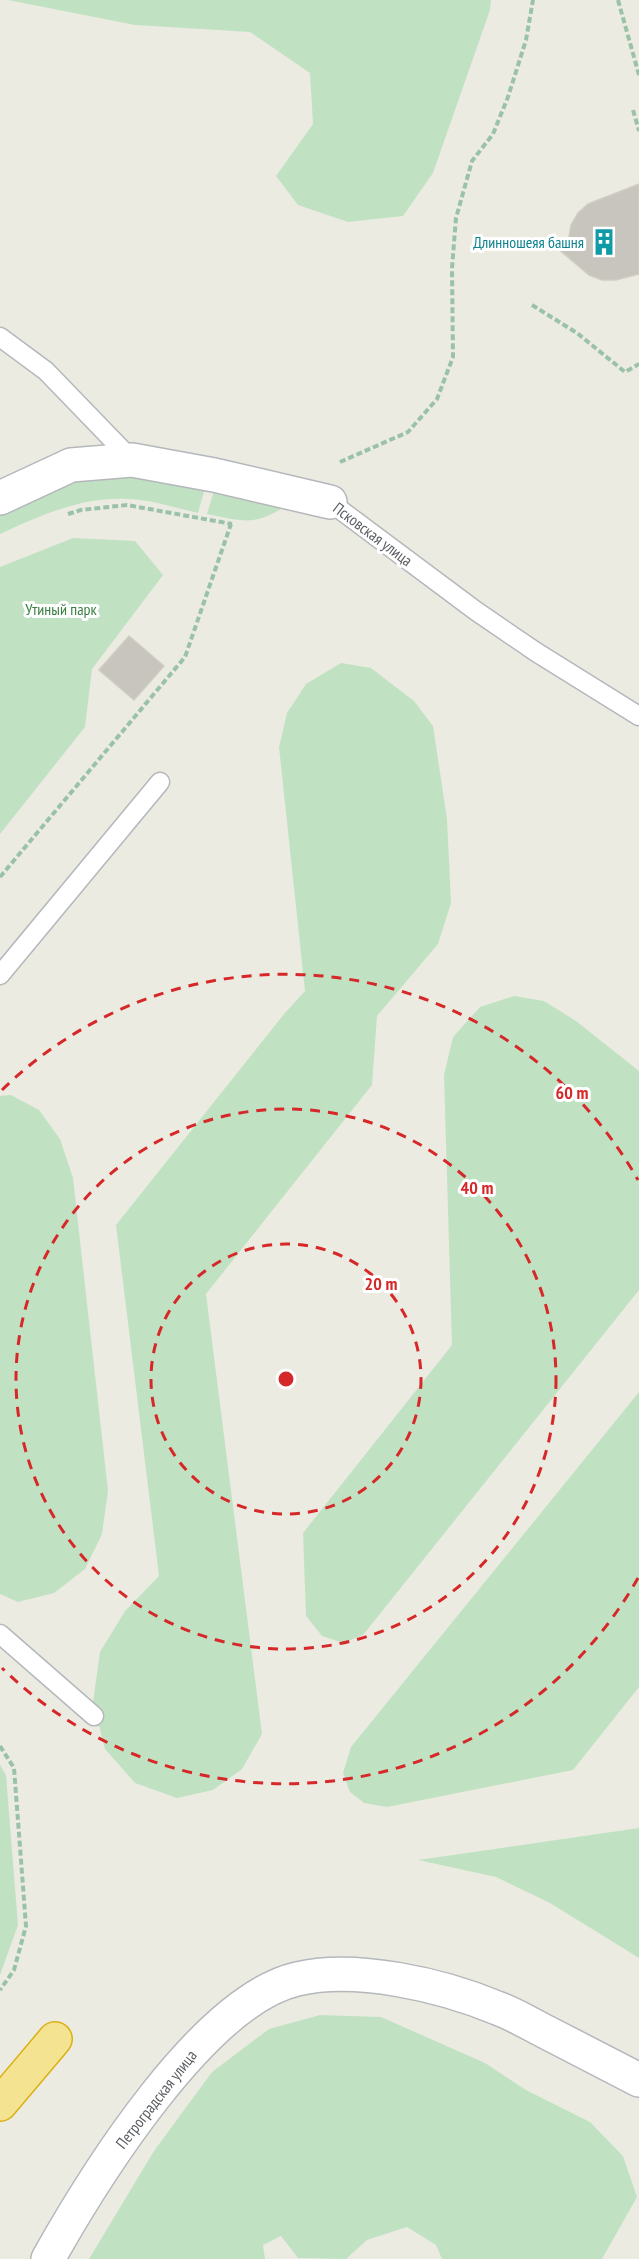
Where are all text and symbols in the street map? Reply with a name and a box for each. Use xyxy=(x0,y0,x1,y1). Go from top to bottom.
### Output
building icon: Длинношеяя башня xyxy=(589,227,619,257)
place label: Длинношеяя башня xyxy=(473,232,584,252)
street label: Псковская улица xyxy=(329,498,417,570)
park label: Утиный парк xyxy=(25,599,98,619)
text: 60 m xyxy=(556,1081,588,1104)
text: 40 m xyxy=(461,1176,493,1199)
text: 20 m xyxy=(365,1272,397,1295)
centre of rings xyxy=(276,1369,296,1389)
street label: Петроградская улица xyxy=(111,2046,201,2152)

